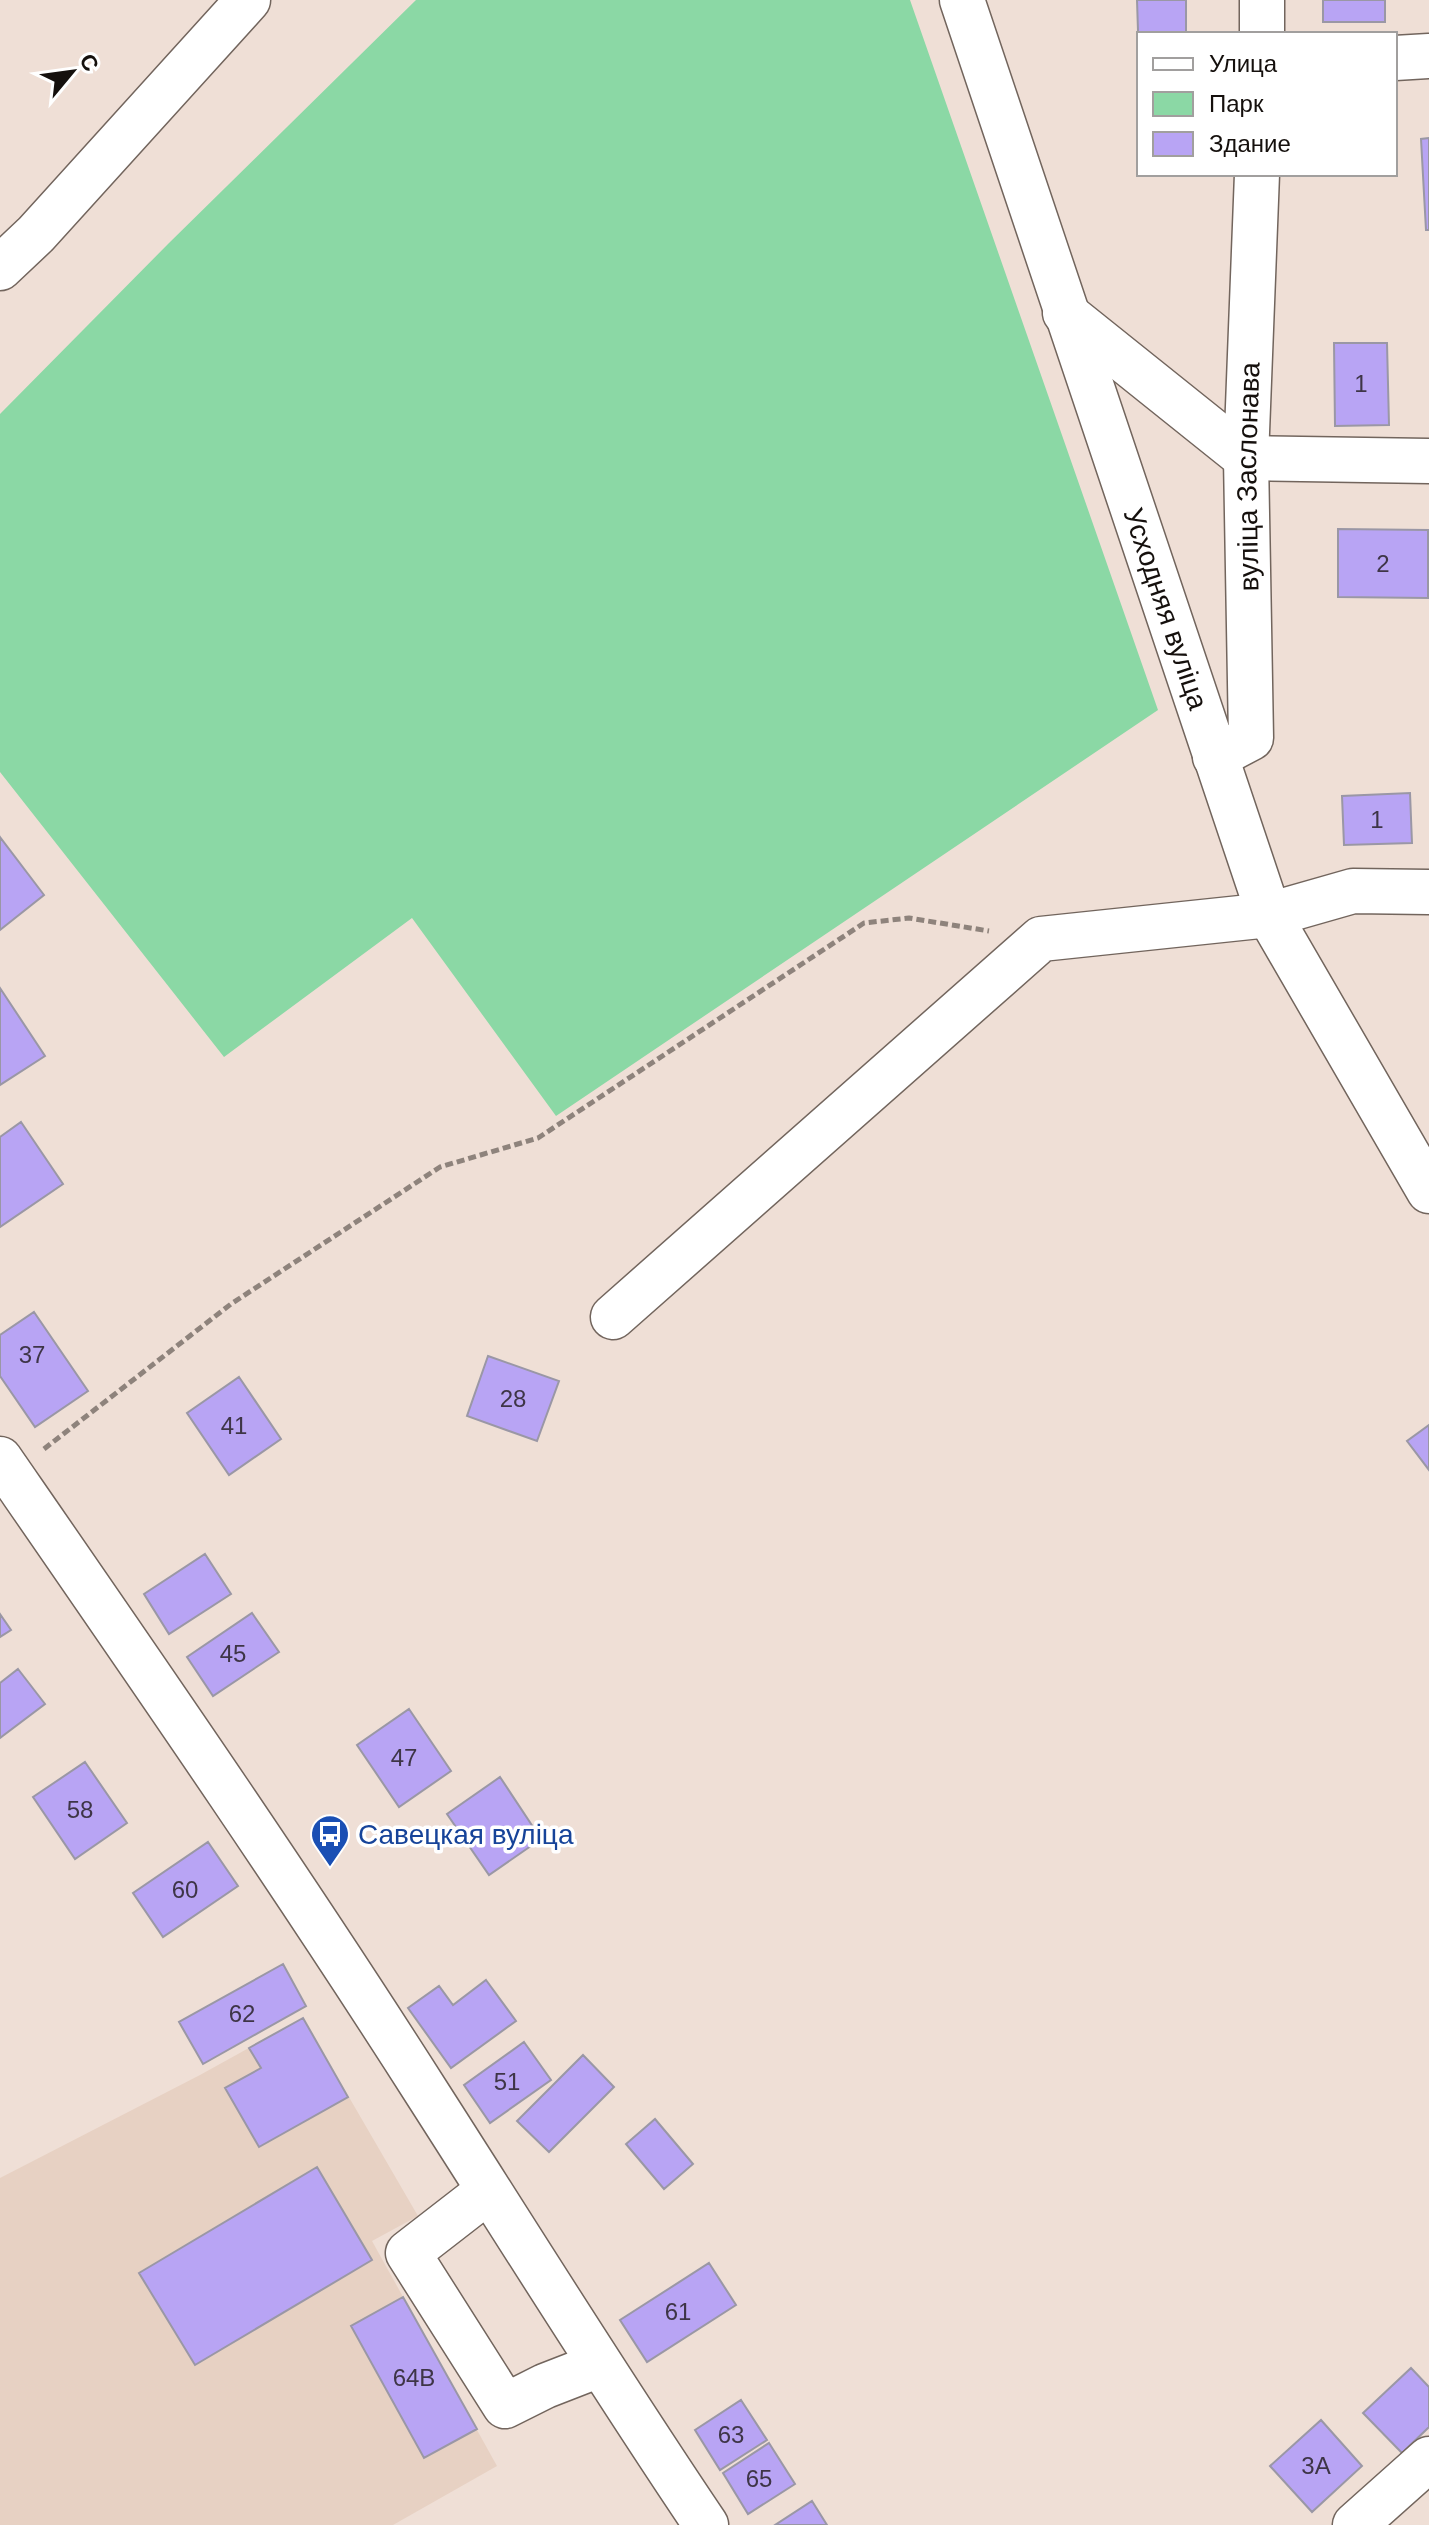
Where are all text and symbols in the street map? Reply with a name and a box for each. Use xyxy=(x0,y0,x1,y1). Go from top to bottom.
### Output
north arrow xyxy=(32,32,112,112)
legend xyxy=(1137,32,1397,176)
text: С xyxy=(74,50,104,76)
text: Улица xyxy=(1209,50,1278,77)
text: Парк xyxy=(1209,90,1264,117)
text: Здание xyxy=(1209,130,1291,157)
street label: вуліца Заслонава xyxy=(1231,361,1266,592)
house number: 1 xyxy=(1354,370,1368,397)
street label: Усходняя вуліца xyxy=(1118,504,1214,714)
house number: 2 xyxy=(1376,550,1390,577)
house number: 1 xyxy=(1370,806,1384,833)
house number: 37 xyxy=(19,1341,45,1368)
house number: 28 xyxy=(500,1385,526,1412)
house number: 41 xyxy=(221,1412,247,1439)
house number: 45 xyxy=(220,1640,246,1667)
house number: 47 xyxy=(391,1744,417,1771)
house number: 58 xyxy=(67,1796,93,1823)
bus stop icon: Савецкая вуліца xyxy=(309,1813,351,1868)
place label: Савецкая вуліца xyxy=(358,1819,574,1850)
house number: 60 xyxy=(172,1876,198,1903)
house number: 62 xyxy=(229,2000,255,2027)
house number: 51 xyxy=(494,2068,520,2095)
house number: 61 xyxy=(665,2298,691,2325)
house number: 64В xyxy=(393,2364,435,2391)
house number: 63 xyxy=(718,2421,744,2448)
house number: 3А xyxy=(1301,2452,1331,2479)
house number: 65 xyxy=(746,2465,772,2492)

